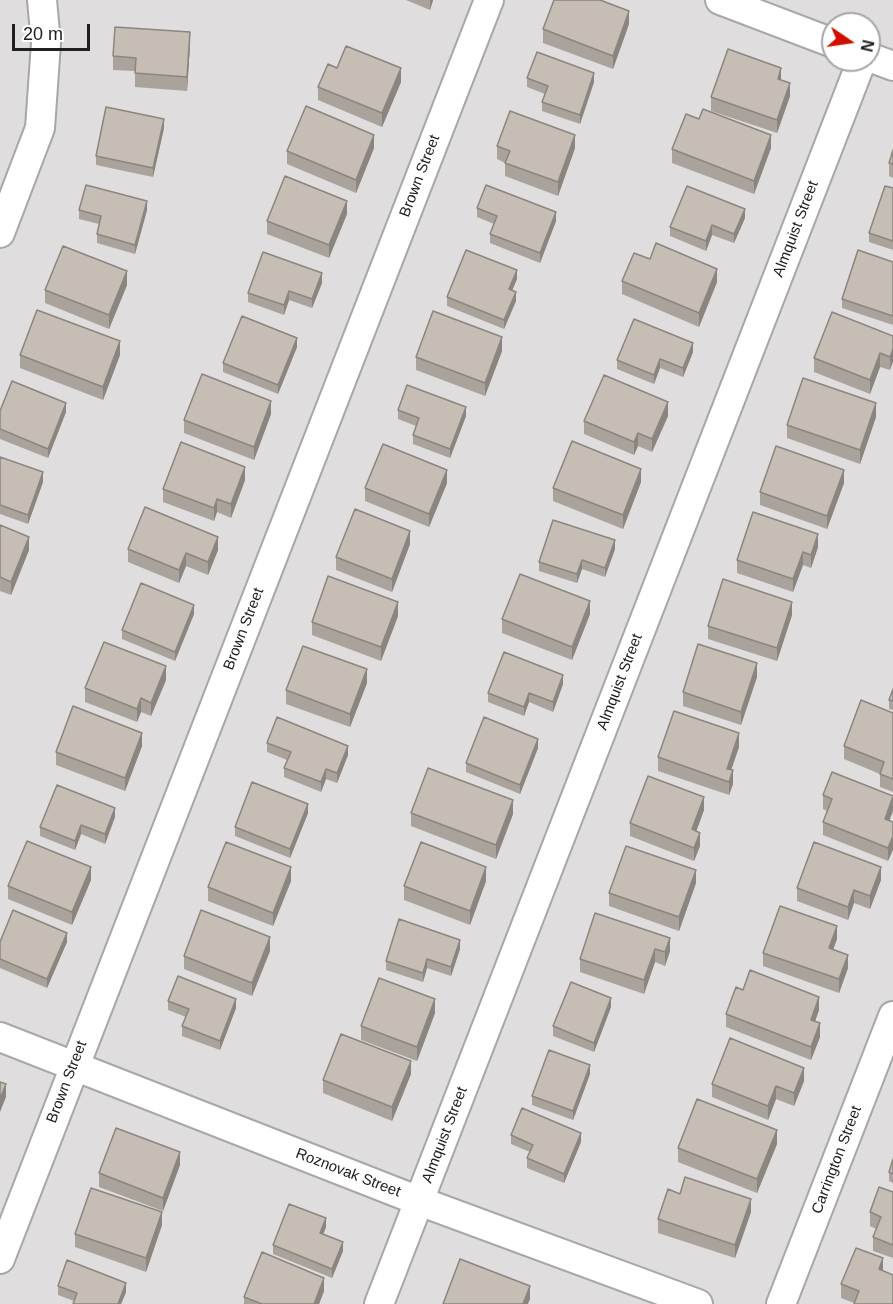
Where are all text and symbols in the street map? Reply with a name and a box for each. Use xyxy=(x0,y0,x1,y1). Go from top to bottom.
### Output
scale bar xyxy=(15,12,93,50)
north arrow xyxy=(821,12,881,72)
text: 20 m xyxy=(23,24,63,44)
text: N xyxy=(857,38,877,53)
street label: Brown Street xyxy=(396,132,444,220)
street label: Almquist Street xyxy=(769,178,823,280)
street label: Brown Street xyxy=(220,585,268,673)
street label: Almquist Street xyxy=(593,631,647,733)
street label: Brown Street xyxy=(43,1038,91,1126)
street label: Almquist Street xyxy=(418,1084,472,1186)
street label: Carrington Street xyxy=(808,1103,866,1217)
street label: Roznovak Street xyxy=(293,1145,403,1201)

